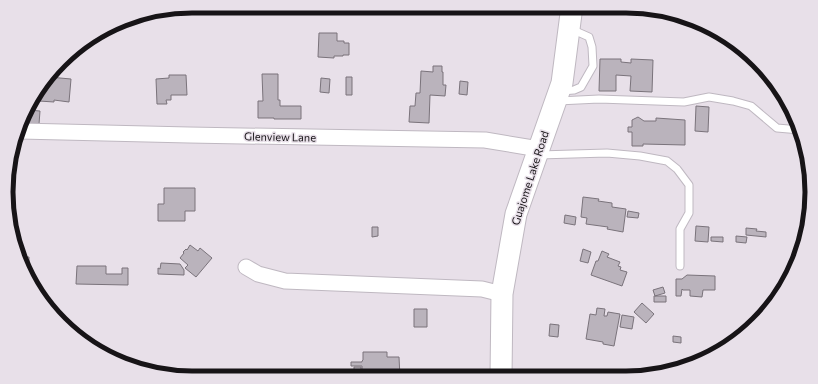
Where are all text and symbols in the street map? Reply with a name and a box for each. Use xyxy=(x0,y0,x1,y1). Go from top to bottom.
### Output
street label: Glenview Lane xyxy=(244,129,316,144)
street label: Guajome Lake Road xyxy=(508,129,551,227)

